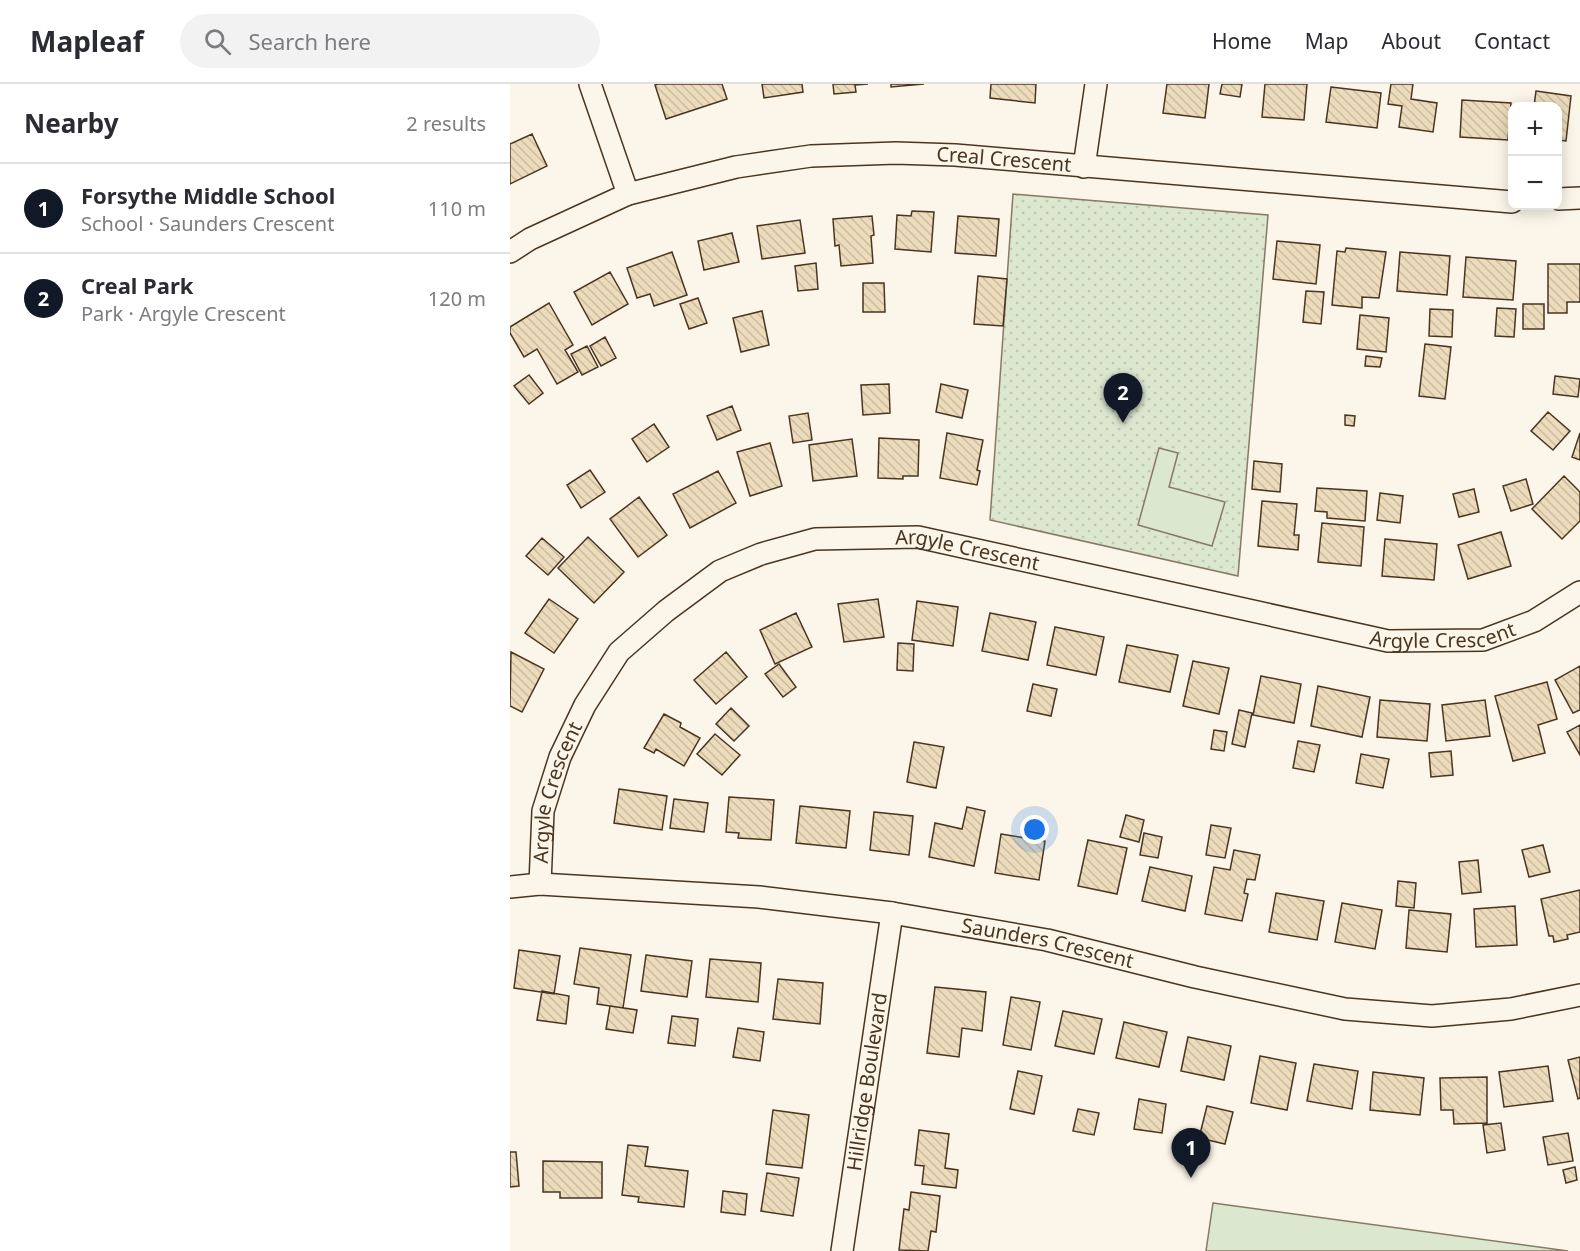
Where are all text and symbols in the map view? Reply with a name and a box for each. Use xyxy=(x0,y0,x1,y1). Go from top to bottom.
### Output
search box xyxy=(180,14,600,68)
text: Mapleaf xyxy=(30,22,144,60)
icon: search xyxy=(201,25,234,58)
text: Search here xyxy=(249,26,371,56)
text: Home xyxy=(1212,27,1272,55)
text: Map xyxy=(1305,27,1348,55)
text: About xyxy=(1381,27,1441,55)
text: Contact xyxy=(1474,27,1550,55)
map controls xyxy=(1508,102,1562,210)
button: + xyxy=(1508,102,1562,156)
text: Nearby xyxy=(24,105,119,141)
text: 2 results xyxy=(406,110,486,137)
street label: Creal Crescent xyxy=(936,140,1073,178)
button: − xyxy=(1508,156,1562,210)
text: Forsythe Middle School xyxy=(81,180,335,210)
text: 1 xyxy=(38,195,49,222)
text: 110 m xyxy=(428,195,486,222)
text: School · Saunders Crescent xyxy=(81,210,334,237)
text: Creal Park xyxy=(81,270,193,300)
text: 2 xyxy=(38,285,49,312)
text: 120 m xyxy=(428,285,486,312)
text: Park · Argyle Crescent xyxy=(81,300,286,327)
pin: 2 xyxy=(1104,374,1142,423)
street label: Argyle Crescent xyxy=(895,523,1042,577)
street label: Argyle Crescent xyxy=(1367,615,1519,654)
street label: Argyle Crescent xyxy=(527,717,588,864)
your location xyxy=(1020,815,1049,844)
street label: Saunders Crescent xyxy=(959,911,1137,974)
street label: Hillridge Boulevard xyxy=(840,991,893,1173)
pin: 1 xyxy=(1172,1128,1210,1178)

